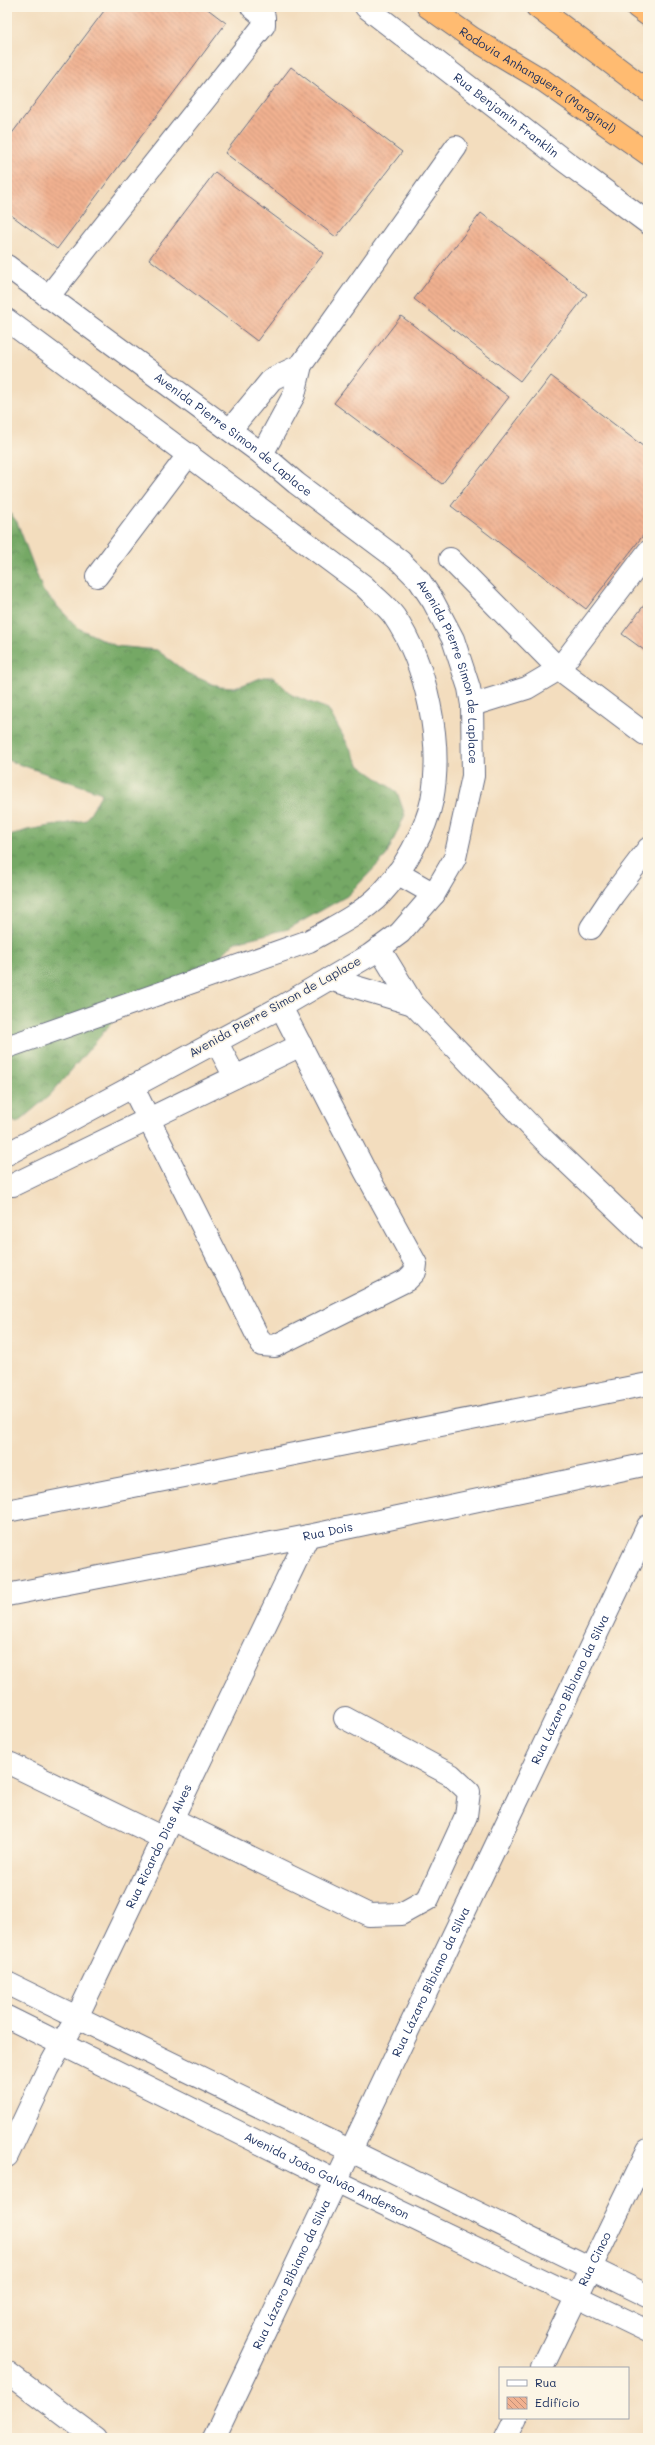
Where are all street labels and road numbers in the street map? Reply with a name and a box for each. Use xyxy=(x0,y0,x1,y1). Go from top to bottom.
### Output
street label: Rodovia Anhanguera (Marginal) xyxy=(457,23,620,136)
street label: Rua Benjamin Franklin xyxy=(451,69,562,160)
street label: Avenida Pierre Simon de Laplace xyxy=(151,368,316,499)
street label: Avenida Pierre Simon de Laplace xyxy=(414,576,482,764)
street label: Avenida Pierre Simon de Laplace xyxy=(186,952,363,1060)
street label: Rua Dois xyxy=(301,1518,354,1544)
street label: Rua Lázaro Bibiano da Silva xyxy=(527,1611,612,1767)
street label: Rua Ricardo Dias Alves xyxy=(121,1781,195,1911)
street label: Rua Lázaro Bibiano da Silva xyxy=(388,1904,473,2059)
street label: Avenida João Galvão Anderson xyxy=(242,2128,412,2222)
street label: Rua Lázaro Bibiano da Silva xyxy=(248,2196,333,2352)
street label: Rua Cinco xyxy=(574,2229,614,2289)

